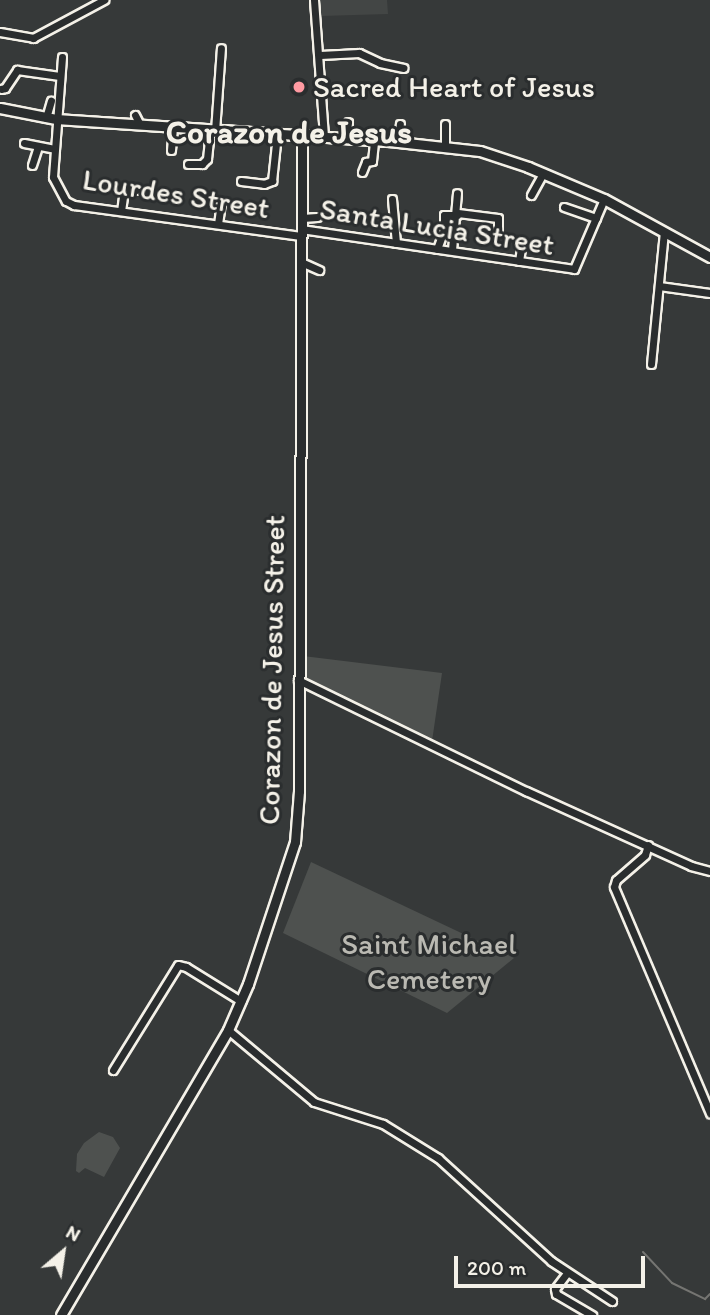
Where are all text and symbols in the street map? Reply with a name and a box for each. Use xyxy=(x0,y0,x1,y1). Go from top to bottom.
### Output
place label: Sacred Heart of Jesus xyxy=(313,69,593,105)
marker: Sacred Heart of Jesus xyxy=(291,79,307,95)
district label: Corazon de Jesus xyxy=(166,112,412,152)
street label: Lourdes Street xyxy=(80,161,272,227)
street label: Santa Lucia Street xyxy=(317,191,557,263)
street label: Corazon de Jesus Street xyxy=(251,515,293,825)
park label: Saint Michael Cemetery xyxy=(342,926,516,996)
north arrow xyxy=(28,1217,98,1287)
text: N xyxy=(62,1220,85,1246)
scale bar xyxy=(458,1242,649,1286)
text: 200 m xyxy=(467,1255,526,1280)

